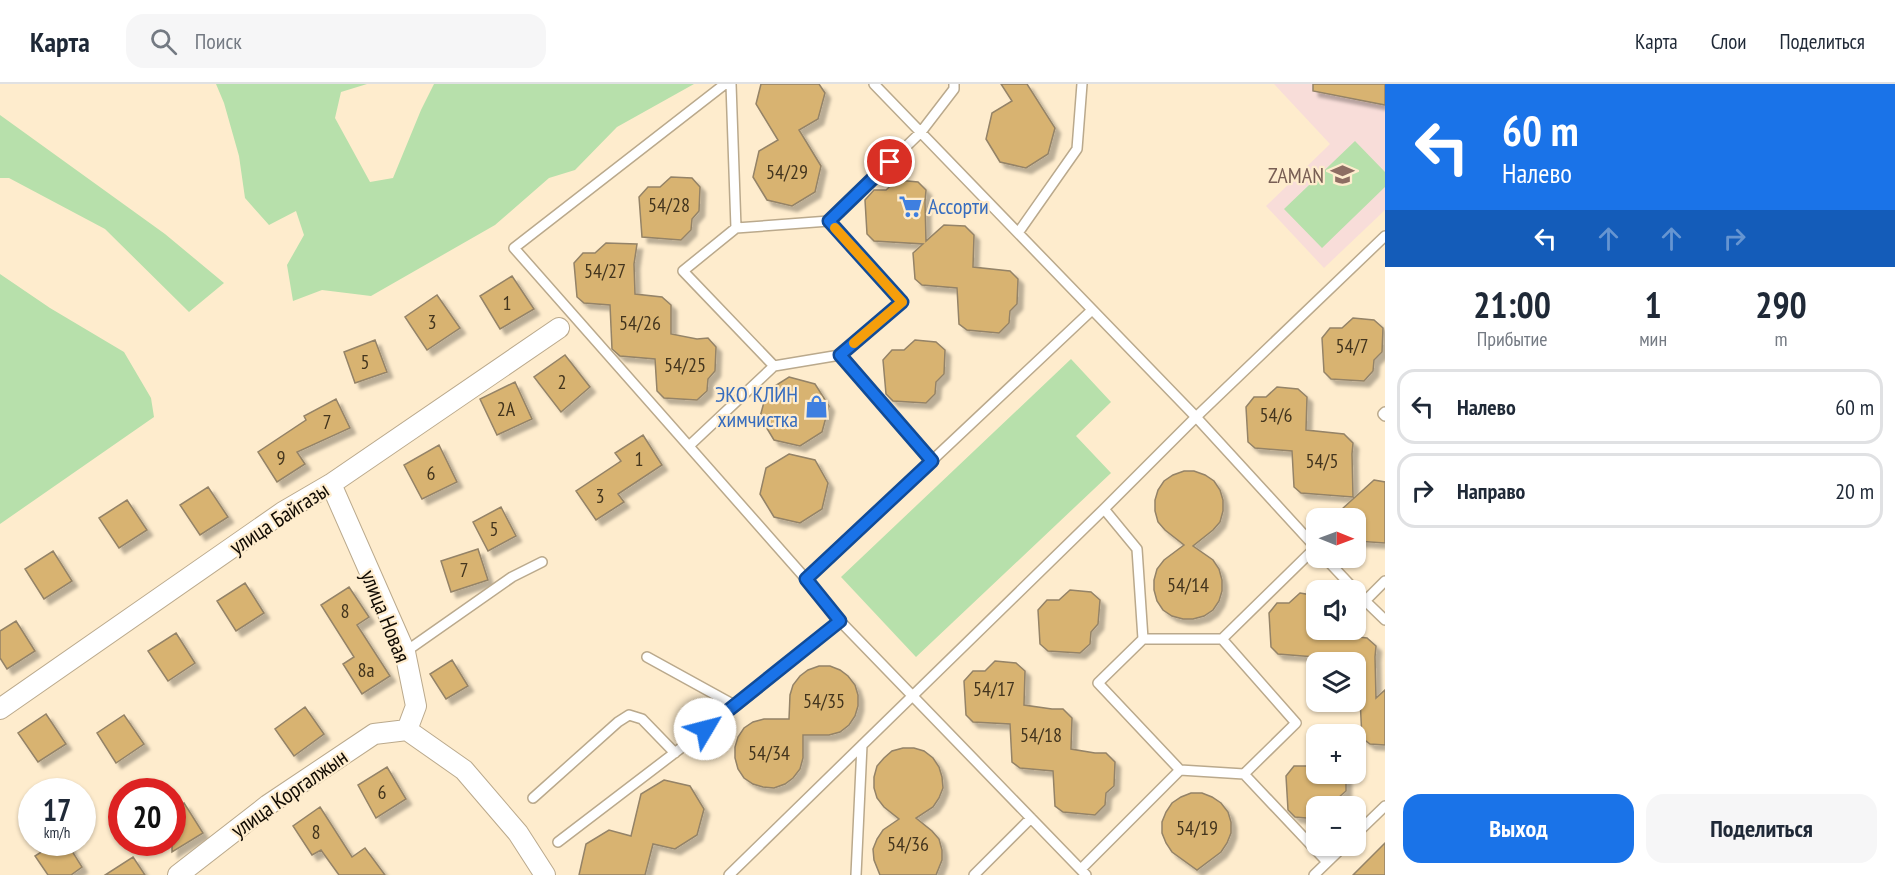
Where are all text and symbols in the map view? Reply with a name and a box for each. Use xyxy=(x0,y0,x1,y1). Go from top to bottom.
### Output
search box xyxy=(126,14,546,68)
text: Карта xyxy=(30,23,90,60)
icon: search xyxy=(147,25,180,58)
text: Поиск xyxy=(195,27,242,55)
text: Карта xyxy=(1635,28,1678,55)
text: Слои xyxy=(1711,28,1746,55)
text: Поделиться xyxy=(1779,28,1865,55)
text: 60 m xyxy=(1502,103,1579,158)
icon: left xyxy=(1403,108,1481,186)
pin xyxy=(864,136,915,187)
icon: arrive xyxy=(873,145,906,178)
text: Налево xyxy=(1502,156,1572,190)
house number: 54/29 xyxy=(766,159,808,185)
place label: ZAMAN xyxy=(1268,161,1324,189)
school or university icon: ZAMAN xyxy=(1329,162,1355,188)
house number: 54/28 xyxy=(648,192,690,218)
place label: Ассорти xyxy=(928,192,989,220)
supermarket icon: Ассорти xyxy=(897,193,923,219)
icon: left xyxy=(1529,222,1562,255)
icon: ahead xyxy=(1592,222,1625,255)
icon: ahead xyxy=(1655,222,1688,255)
icon: right xyxy=(1718,222,1751,255)
house number: 54/27 xyxy=(584,258,626,284)
text: 21:00 xyxy=(1473,281,1551,328)
text: 1 xyxy=(1645,281,1662,328)
text: 290 xyxy=(1755,281,1807,328)
house number: 1 xyxy=(503,290,512,316)
house number: 3 xyxy=(428,309,437,335)
house number: 54/26 xyxy=(619,310,661,336)
text: Прибытие xyxy=(1477,326,1548,352)
text: мин xyxy=(1639,326,1667,352)
text: m xyxy=(1775,326,1788,352)
house number: 54/7 xyxy=(1336,333,1368,359)
house number: 5 xyxy=(361,349,370,375)
house number: 54/25 xyxy=(664,352,706,378)
house number: 2 xyxy=(558,369,567,395)
place label: ЭКО КЛИН химчистка xyxy=(715,380,798,433)
icon: left xyxy=(1406,390,1439,423)
text: Налево xyxy=(1457,393,1516,421)
text: 60 m xyxy=(1835,393,1874,421)
shop icon: ЭКО КЛИН химчистка xyxy=(803,394,829,420)
house number: 2А xyxy=(497,396,516,422)
house number: 54/6 xyxy=(1260,402,1292,428)
house number: 7 xyxy=(323,409,332,435)
house number: 9 xyxy=(277,445,286,471)
house number: 1 xyxy=(635,446,644,472)
house number: 54/5 xyxy=(1306,448,1338,474)
house number: 6 xyxy=(427,460,436,486)
icon: right xyxy=(1406,474,1439,507)
street label: улица Байгазы xyxy=(224,476,334,560)
text: Направо xyxy=(1457,477,1525,505)
text: 20 m xyxy=(1835,477,1874,505)
house number: 3 xyxy=(596,483,605,509)
north arrow xyxy=(1306,508,1366,568)
map controls xyxy=(1306,508,1366,856)
house number: 5 xyxy=(490,516,499,542)
house number: 7 xyxy=(460,557,469,583)
street label: улица Новая xyxy=(355,566,417,666)
house number: 54/14 xyxy=(1167,572,1209,598)
button: sound xyxy=(1306,580,1366,640)
house number: 8 xyxy=(341,598,350,624)
button: layers xyxy=(1306,652,1366,712)
house number: 8а xyxy=(358,657,375,683)
house number: 54/17 xyxy=(973,676,1015,702)
house number: 54/35 xyxy=(803,688,845,714)
position arrow xyxy=(673,697,737,761)
house number: 54/18 xyxy=(1020,722,1062,748)
button: + xyxy=(1306,724,1366,784)
house number: 54/34 xyxy=(748,740,790,766)
street label: улица Коргалжын xyxy=(225,742,353,844)
speed limit sign: 20 xyxy=(108,778,186,856)
house number: 6 xyxy=(378,779,387,805)
text: 17 xyxy=(43,790,71,829)
button: Выход xyxy=(1403,794,1634,863)
button: Поделиться xyxy=(1646,794,1877,863)
button: − xyxy=(1306,796,1366,856)
house number: 54/19 xyxy=(1176,815,1218,841)
house number: 8 xyxy=(312,819,321,845)
text: km/h xyxy=(44,823,70,842)
house number: 54/36 xyxy=(887,831,929,857)

